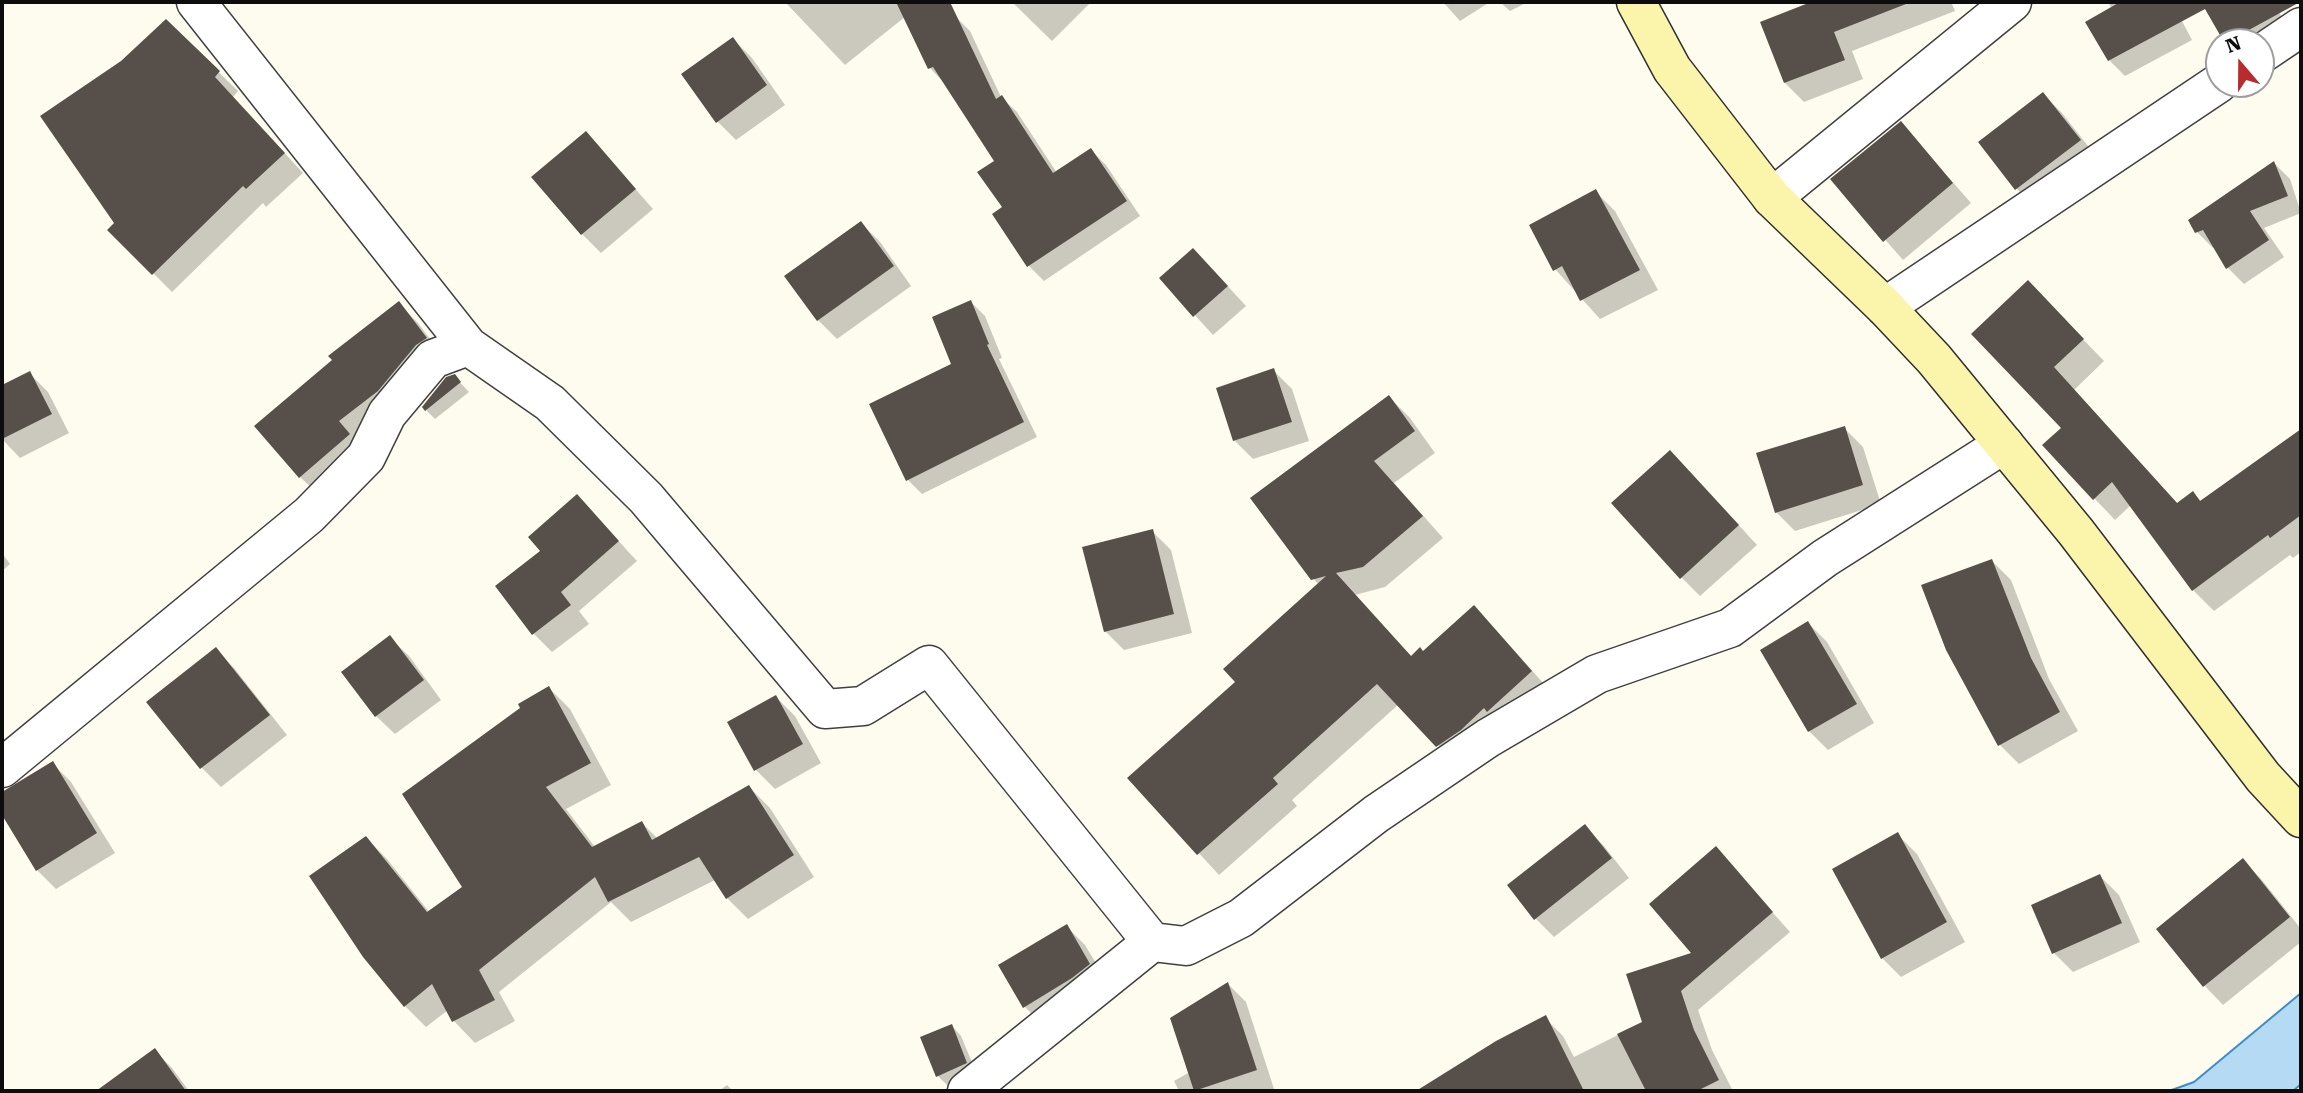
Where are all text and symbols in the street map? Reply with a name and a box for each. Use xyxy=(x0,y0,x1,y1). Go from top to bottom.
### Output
north arrow xyxy=(2205,28,2275,98)
text: N xyxy=(2223,31,2244,58)

